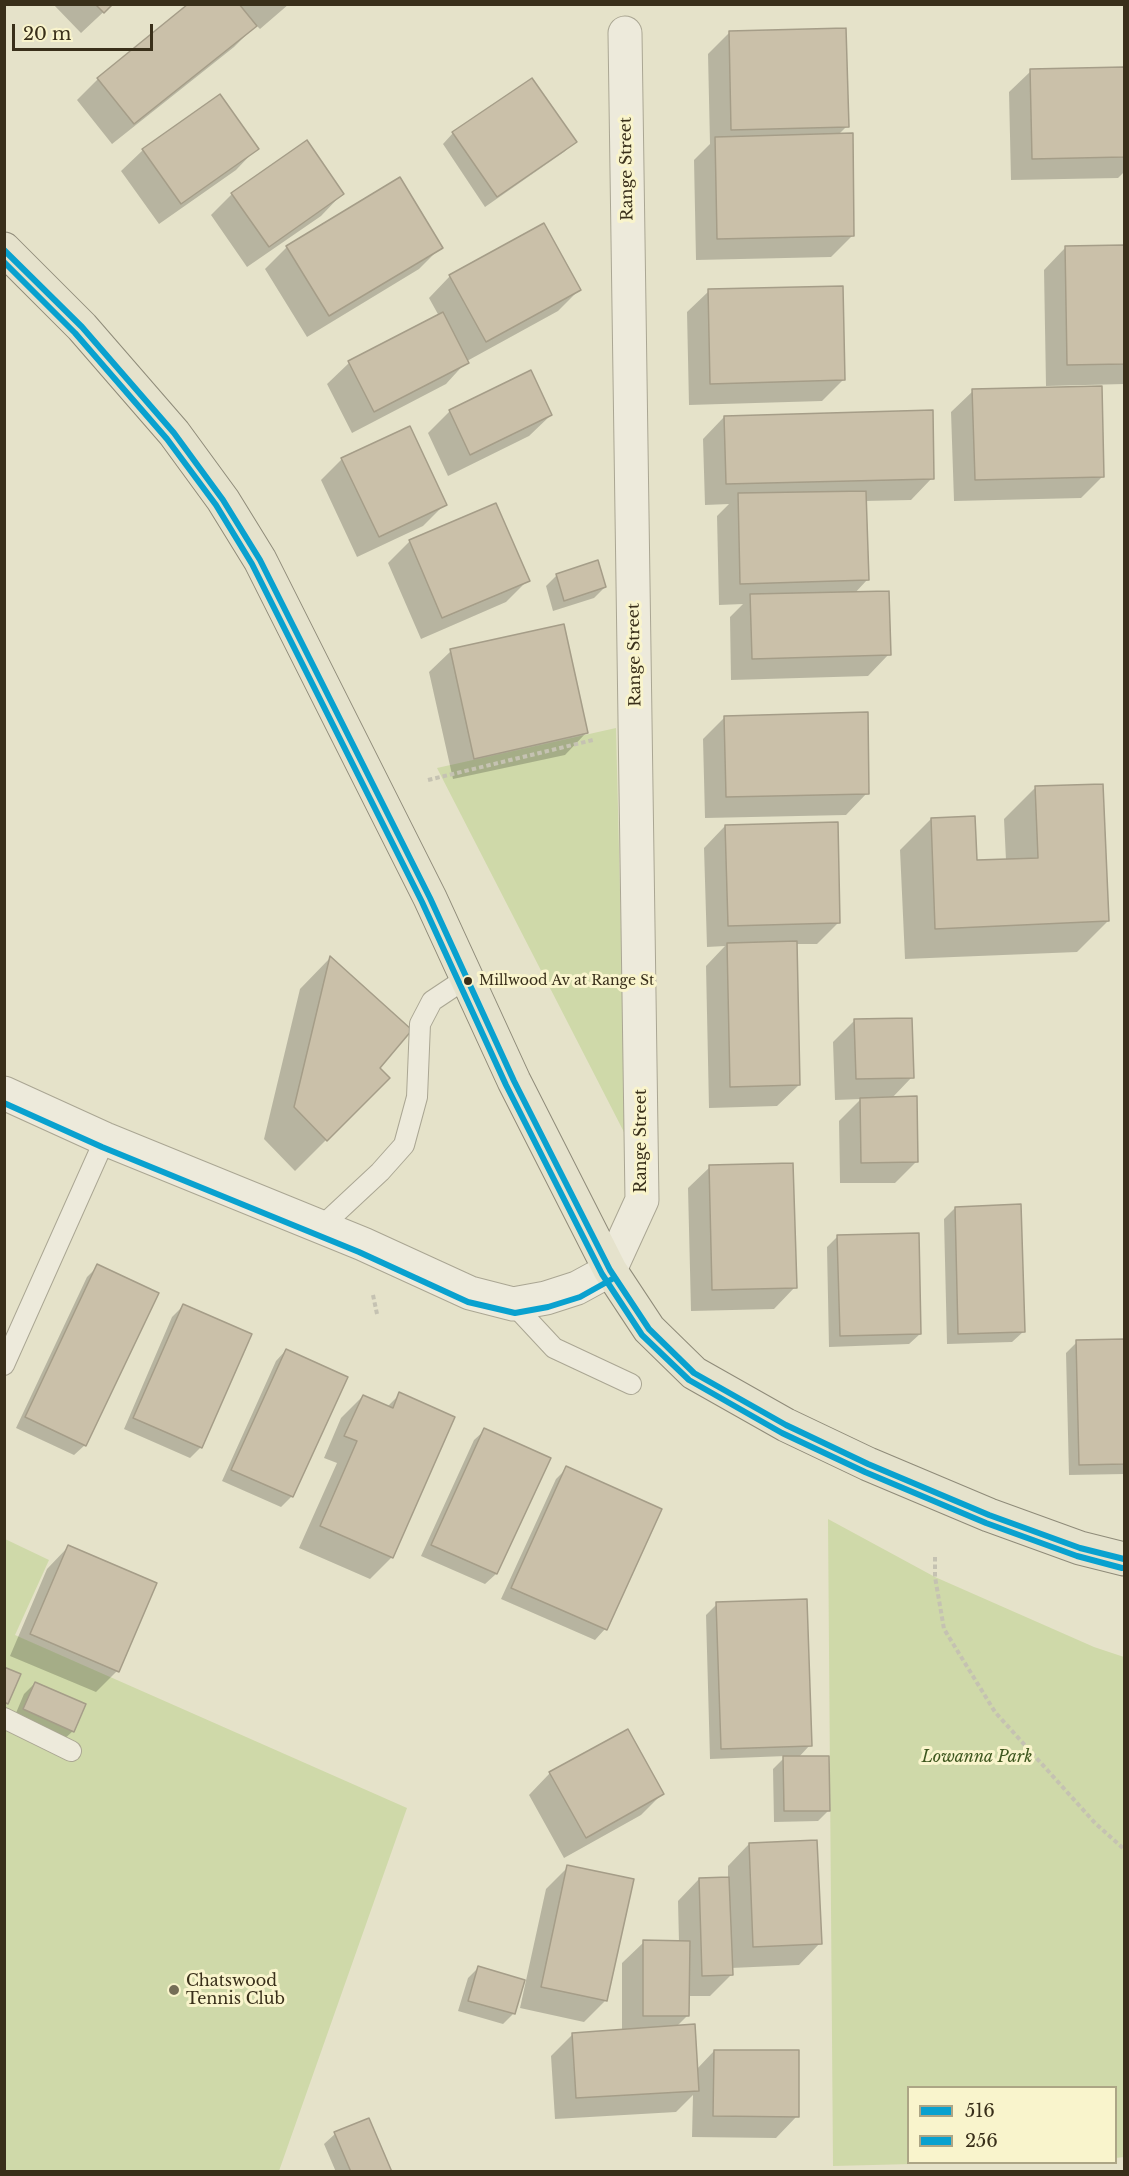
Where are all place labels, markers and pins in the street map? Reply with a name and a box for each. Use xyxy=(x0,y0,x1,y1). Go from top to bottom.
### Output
place label: Millwood Av at Range St xyxy=(479,973,654,989)
marker: Millwood Av at Range St xyxy=(462,975,474,987)
place label: Chatswood Tennis Club xyxy=(186,1971,285,2009)
marker: Chatswood Tennis Club xyxy=(167,1983,181,1997)

